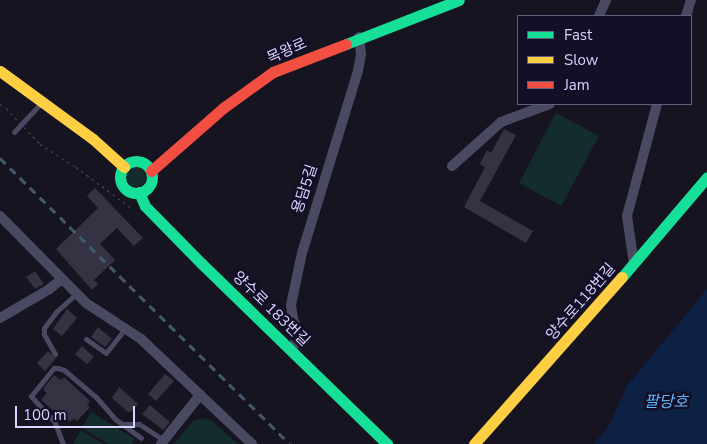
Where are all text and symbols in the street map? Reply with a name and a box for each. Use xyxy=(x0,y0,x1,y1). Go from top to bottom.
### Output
legend xyxy=(517,15,692,105)
text: Fast xyxy=(564,25,592,45)
street label: 목왕로 xyxy=(264,34,310,68)
text: Slow xyxy=(564,50,598,70)
text: Jam xyxy=(564,75,590,95)
street label: 용담5길 xyxy=(289,162,321,216)
street label: 양수로118번길 xyxy=(543,260,619,344)
street label: 양수로 183번길 xyxy=(229,268,313,350)
water label: 팔당호 xyxy=(644,392,688,412)
scale bar xyxy=(18,396,138,428)
text: 100 m xyxy=(23,405,67,425)

